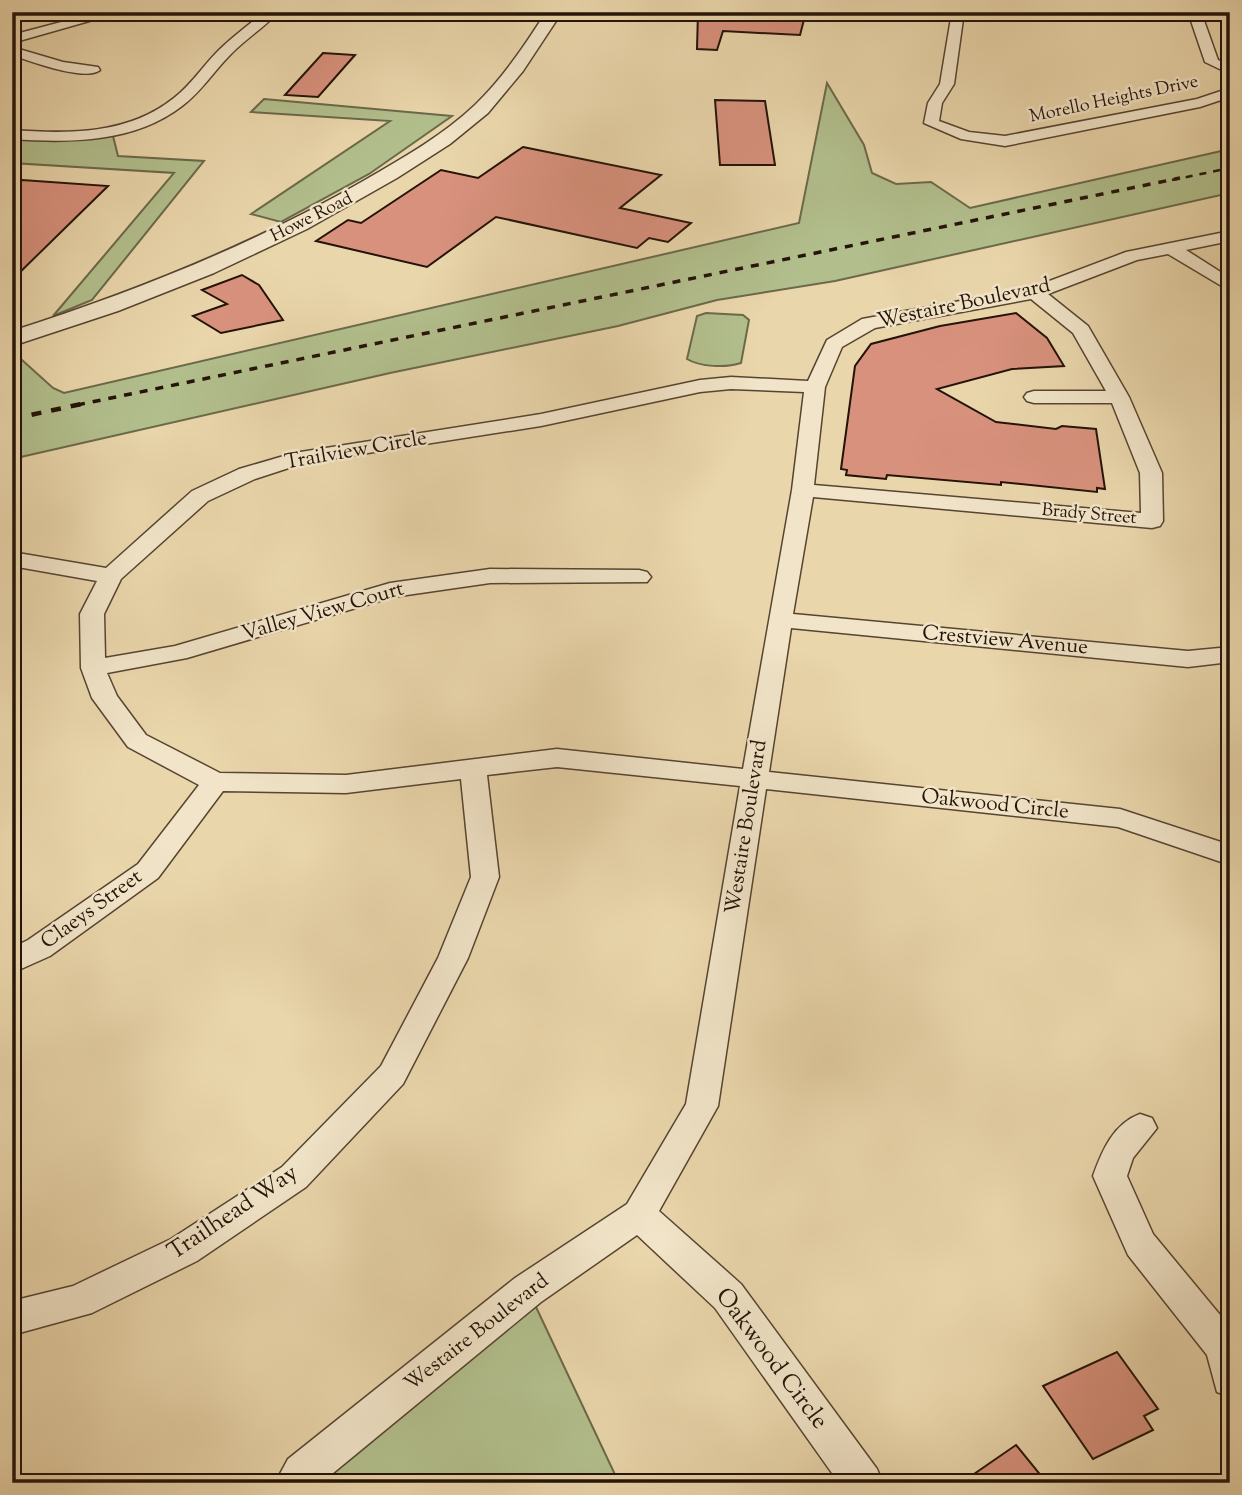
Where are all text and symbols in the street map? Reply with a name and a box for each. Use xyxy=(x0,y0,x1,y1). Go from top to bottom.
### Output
street label: Morello Heights Drive xyxy=(1027,69,1201,131)
street label: Howe Road xyxy=(266,186,358,250)
street label: Westaire Boulevard xyxy=(875,271,1053,337)
street label: Trailview Circle xyxy=(283,424,429,478)
street label: Brady Street xyxy=(1040,498,1138,532)
street label: Valley View Court xyxy=(238,574,408,650)
street label: Crestview Avenue xyxy=(921,619,1089,663)
street label: Westaire Boulevard xyxy=(718,738,776,916)
street label: Oakwood Circle xyxy=(920,782,1070,828)
street label: Claeys Street xyxy=(35,863,149,957)
street label: Trailhead Way xyxy=(161,1157,305,1269)
street label: Westaire Boulevard xyxy=(398,1267,556,1399)
street label: Oakwood Circle xyxy=(706,1281,836,1437)

